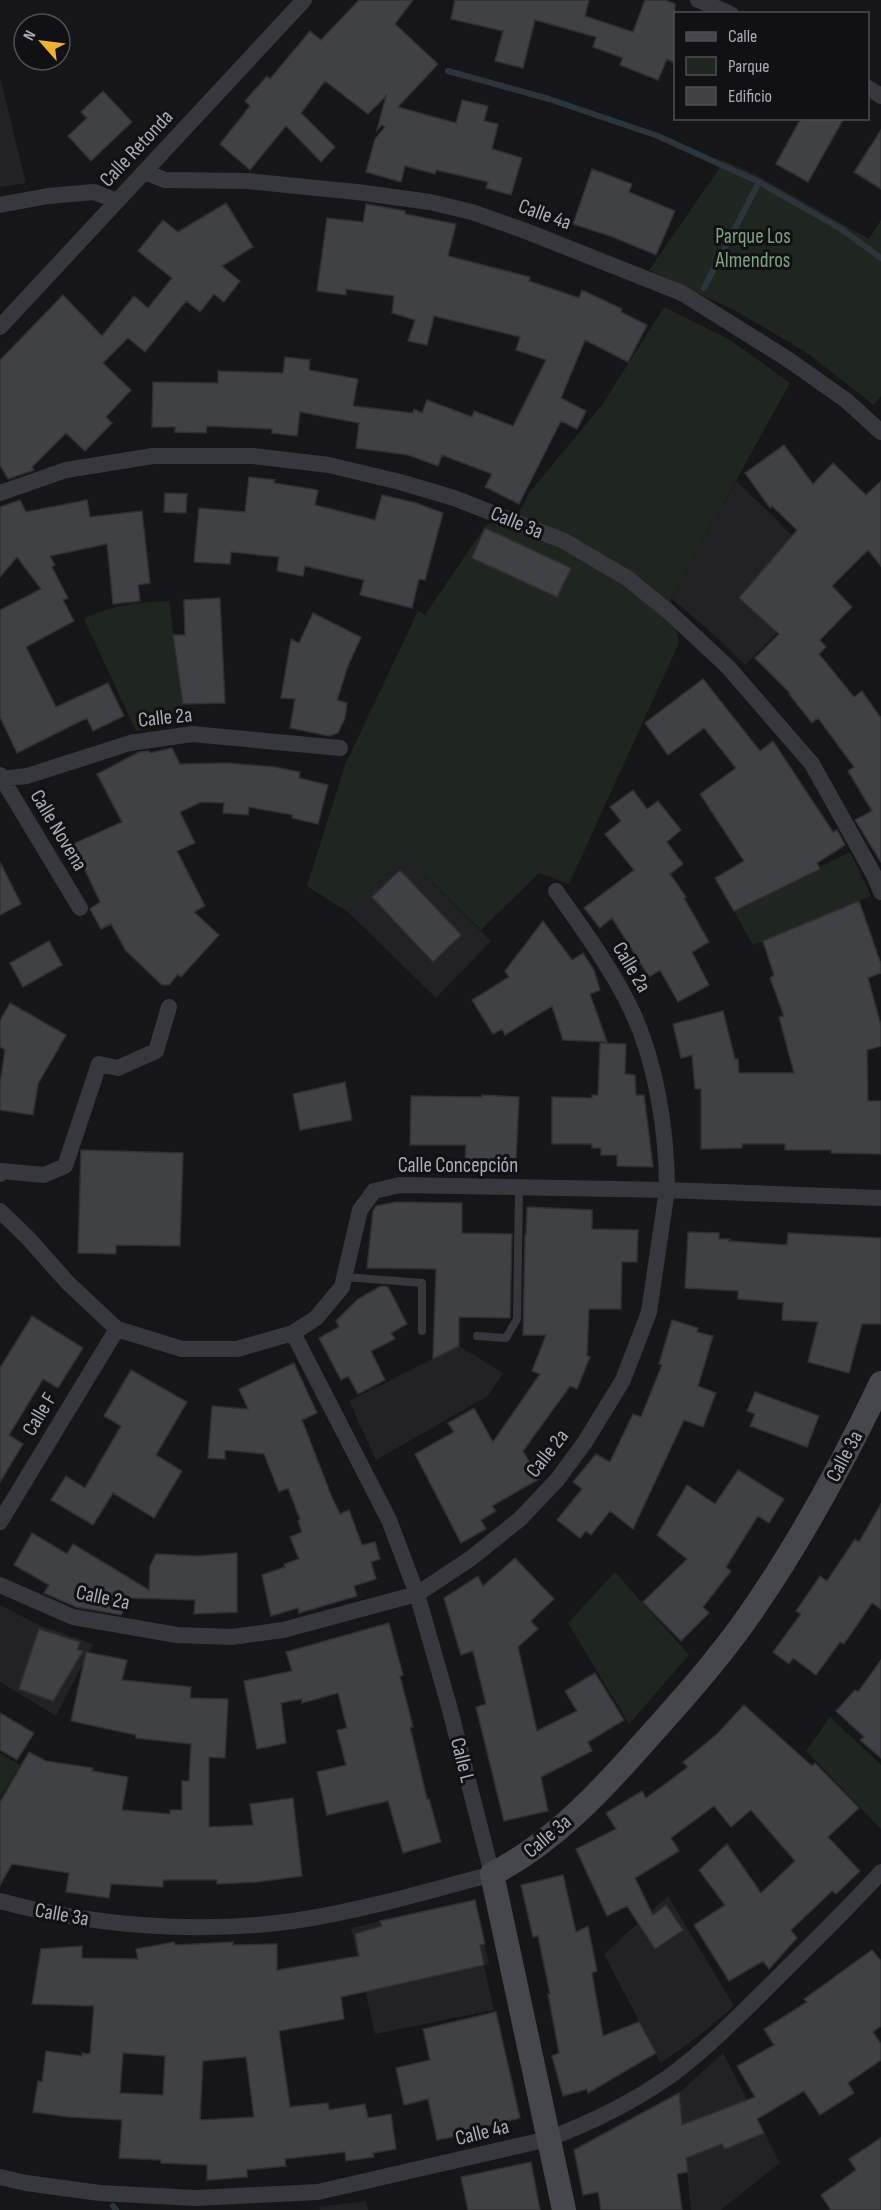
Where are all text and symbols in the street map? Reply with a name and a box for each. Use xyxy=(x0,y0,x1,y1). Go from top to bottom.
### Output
north arrow xyxy=(12,12,72,72)
legend xyxy=(674,12,869,120)
text: Calle xyxy=(728,26,757,47)
text: N xyxy=(20,27,40,44)
text: Parque xyxy=(728,56,769,77)
text: Edificio xyxy=(728,86,772,107)
street label: Calle Retonda xyxy=(94,105,178,192)
street label: Calle 4a xyxy=(515,193,575,236)
park label: Parque Los Almendros xyxy=(715,224,791,273)
street label: Calle 3a xyxy=(487,501,547,544)
street label: Calle 2a xyxy=(137,702,193,733)
street label: Calle Novena xyxy=(25,785,93,875)
street label: Calle 2a xyxy=(607,938,656,997)
street label: Calle Concepción xyxy=(398,1153,518,1178)
street label: Calle F xyxy=(17,1388,62,1440)
street label: Calle 2a xyxy=(521,1424,574,1482)
street label: Calle 3a xyxy=(821,1426,868,1486)
street label: Calle 2a xyxy=(74,1580,132,1615)
street label: Calle L xyxy=(445,1735,480,1785)
street label: Calle 3a xyxy=(518,1809,576,1863)
street label: Calle 3a xyxy=(33,1897,91,1932)
street label: Calle 4a xyxy=(453,2114,512,2151)

